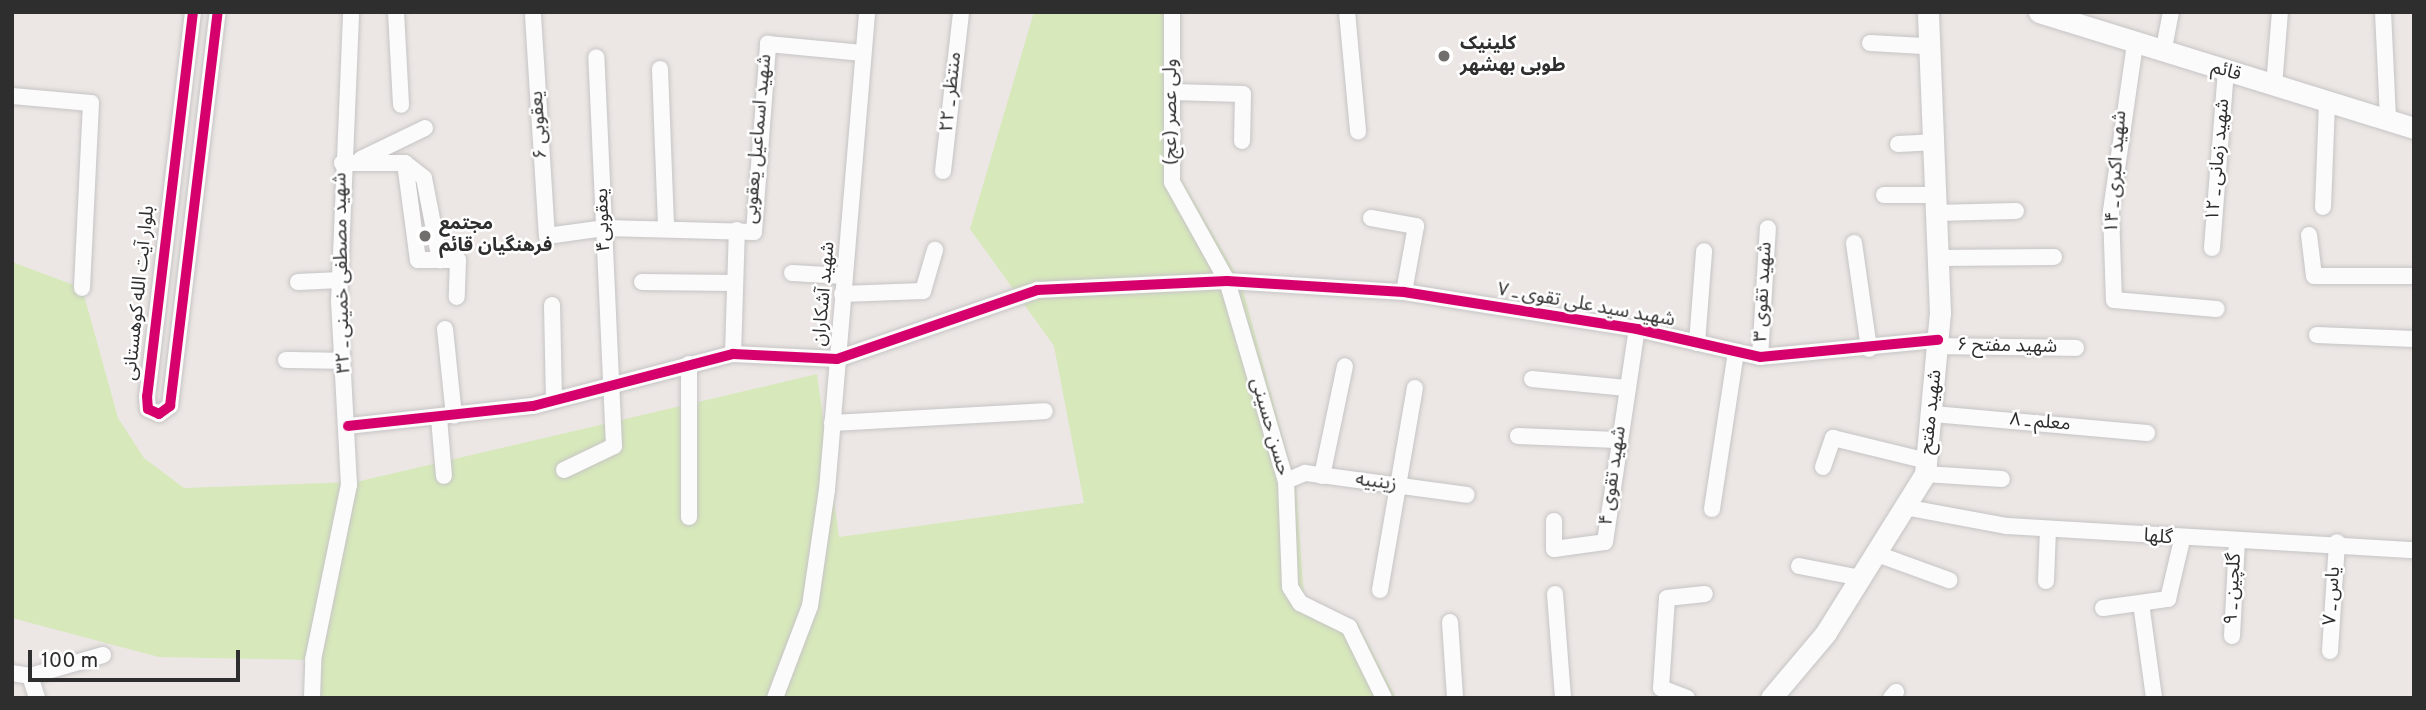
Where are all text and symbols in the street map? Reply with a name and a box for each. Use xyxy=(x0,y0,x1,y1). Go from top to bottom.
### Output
place label: کلینیک طوبی بهشهر xyxy=(1460,34,1566,78)
marker: کلینیک طوبی بهشهر xyxy=(1434,46,1454,66)
street label: منتظر ـ ۲۲ xyxy=(936,51,968,133)
street label: شهید اسماعیل یعقوبی xyxy=(740,53,778,225)
street label: قائم xyxy=(2209,57,2243,87)
street label: ولی عصر (عج) xyxy=(1161,59,1183,165)
street label: یعقوبی ۶ xyxy=(526,90,554,160)
street label: شهید زمانی ـ ۱۲ xyxy=(2202,98,2236,222)
street label: شهید اکبری ـ ۱۴ xyxy=(2101,110,2133,234)
street label: شهید مصطفی خمینی ـ ۳۲ xyxy=(330,172,356,374)
street label: یعقوبی۴ xyxy=(591,188,617,252)
street label: بلوار آیت الله کوهستانی xyxy=(119,205,161,381)
place label: مجتمع فرهنگیان قائم xyxy=(439,214,552,258)
marker: مجتمع فرهنگیان قائم xyxy=(417,228,433,244)
street label: شهید آشکاران xyxy=(809,241,841,347)
street label: شهید تقوی ۳ xyxy=(1750,241,1778,343)
street label: شهید سید علی تقوی ـ ۷ xyxy=(1495,279,1677,333)
street label: شهید مفتح ۶ xyxy=(1957,335,2057,359)
street label: شهید مفتح xyxy=(1916,369,1948,455)
street label: حسن حسینی xyxy=(1244,376,1294,478)
street label: معلم ـ ۸ xyxy=(2009,409,2071,437)
street label: شهید تقوی ۴ xyxy=(1596,425,1632,527)
street label: زینبیه xyxy=(1354,469,1398,497)
street label: گلها xyxy=(2143,525,2173,551)
street label: گلچین ـ ۹ xyxy=(2221,553,2247,625)
street label: یاس ـ ۷ xyxy=(2320,566,2346,626)
scale bar xyxy=(32,636,243,680)
text: 100 m xyxy=(41,648,98,675)

